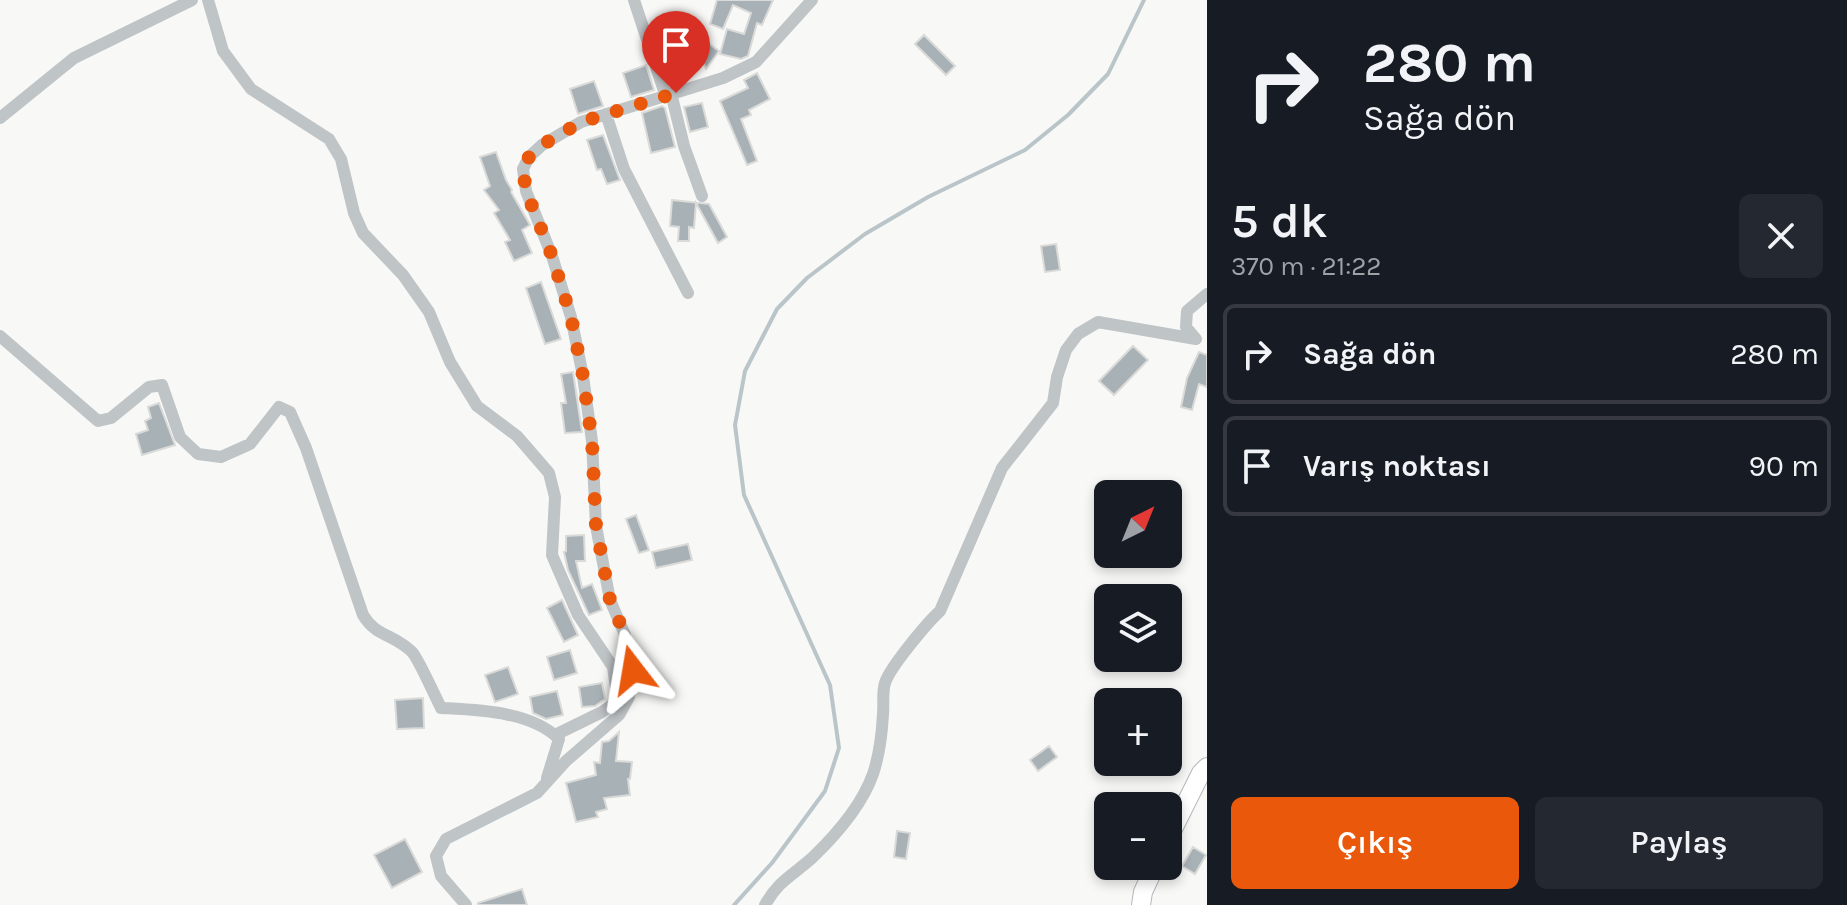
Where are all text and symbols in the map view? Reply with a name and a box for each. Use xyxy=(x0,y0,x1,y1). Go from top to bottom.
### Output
pin xyxy=(642,11,710,93)
icon: arrive xyxy=(654,23,698,67)
text: 280 m xyxy=(1363,30,1536,95)
icon: right xyxy=(1231,32,1335,136)
text: Sağa dön xyxy=(1363,97,1516,139)
text: 5 dk xyxy=(1231,193,1328,249)
button: close xyxy=(1739,194,1823,278)
text: 370 m · 21:22 xyxy=(1231,251,1381,282)
icon: right xyxy=(1235,332,1279,376)
text: Sağa dön xyxy=(1303,336,1436,372)
text: 280 m xyxy=(1730,336,1819,372)
icon: arrive xyxy=(1235,444,1279,488)
text: Varış noktası xyxy=(1303,448,1491,484)
text: 90 m xyxy=(1749,448,1819,484)
north arrow xyxy=(1094,480,1182,568)
map controls xyxy=(1094,480,1182,880)
button: layers xyxy=(1094,584,1182,672)
position arrow xyxy=(591,628,675,712)
button: + xyxy=(1094,688,1182,776)
button: − xyxy=(1094,792,1182,880)
button: Çıkış xyxy=(1231,797,1519,889)
button: Paylaş xyxy=(1535,797,1823,889)

